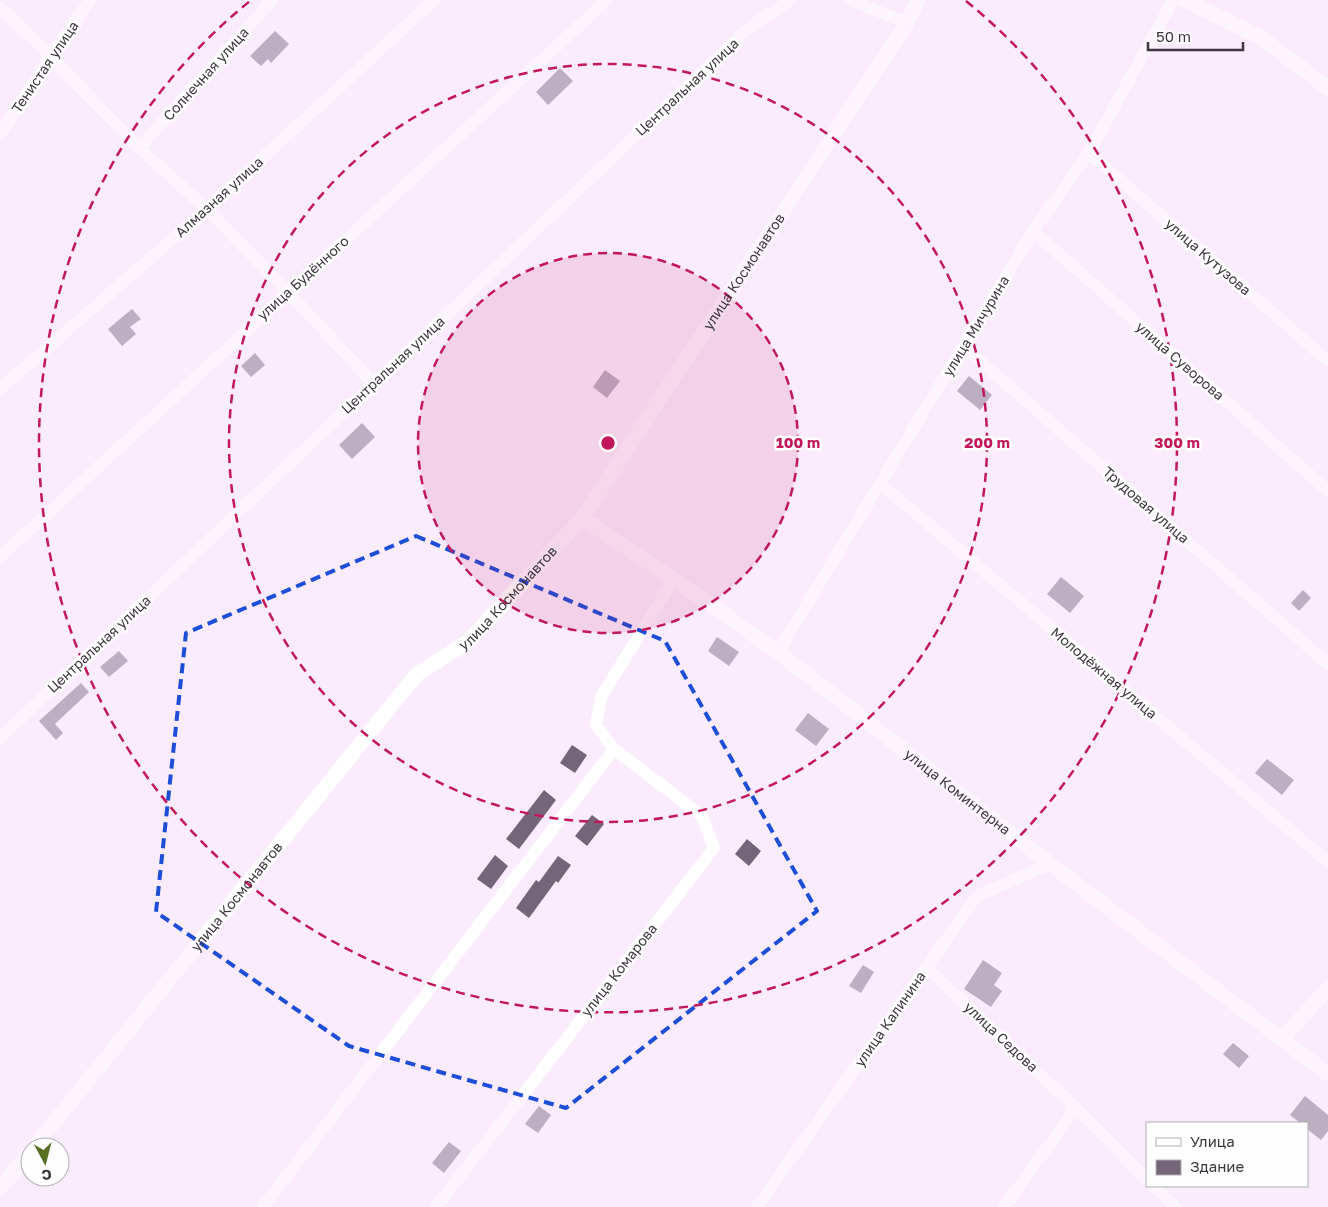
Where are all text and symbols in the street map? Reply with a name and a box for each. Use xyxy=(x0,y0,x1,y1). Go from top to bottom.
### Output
street label: Тенистая улица xyxy=(8,18,82,116)
scale bar xyxy=(1148,20,1243,52)
street label: Солнечная улица xyxy=(159,24,252,124)
text: 50 m xyxy=(1156,27,1191,45)
street label: Центральная улица xyxy=(631,34,742,139)
street label: Алмазная улица xyxy=(171,153,266,240)
street label: улица Космонавтов xyxy=(699,210,788,333)
street label: улица Кутузова xyxy=(1162,215,1255,299)
street label: улица Будённого xyxy=(253,232,352,323)
street label: улица Мичурина xyxy=(939,272,1012,379)
street label: Центральная улица xyxy=(337,312,448,417)
street label: улица Суворова xyxy=(1133,318,1228,403)
text: 100 m xyxy=(776,433,820,451)
text: 200 m xyxy=(964,433,1010,451)
text: 300 m xyxy=(1154,433,1200,451)
centre of rings xyxy=(599,434,617,452)
street label: Трудовая улица xyxy=(1100,463,1193,547)
street label: улица Космонавтов xyxy=(456,542,560,653)
street label: Центральная улица xyxy=(43,591,154,696)
street label: Молодёжная улица xyxy=(1048,623,1161,722)
street label: улица Коминтерна xyxy=(901,745,1014,838)
street label: улица Космонавтов xyxy=(187,838,286,955)
street label: улица Комарова xyxy=(577,920,660,1020)
street label: улица Калинина xyxy=(850,968,929,1070)
street label: улица Седова xyxy=(961,998,1042,1075)
legend xyxy=(1146,1122,1308,1187)
text: Улица xyxy=(1190,1132,1235,1150)
north arrow xyxy=(20,1137,70,1187)
text: Здание xyxy=(1190,1157,1244,1175)
text: С xyxy=(41,1166,53,1184)

